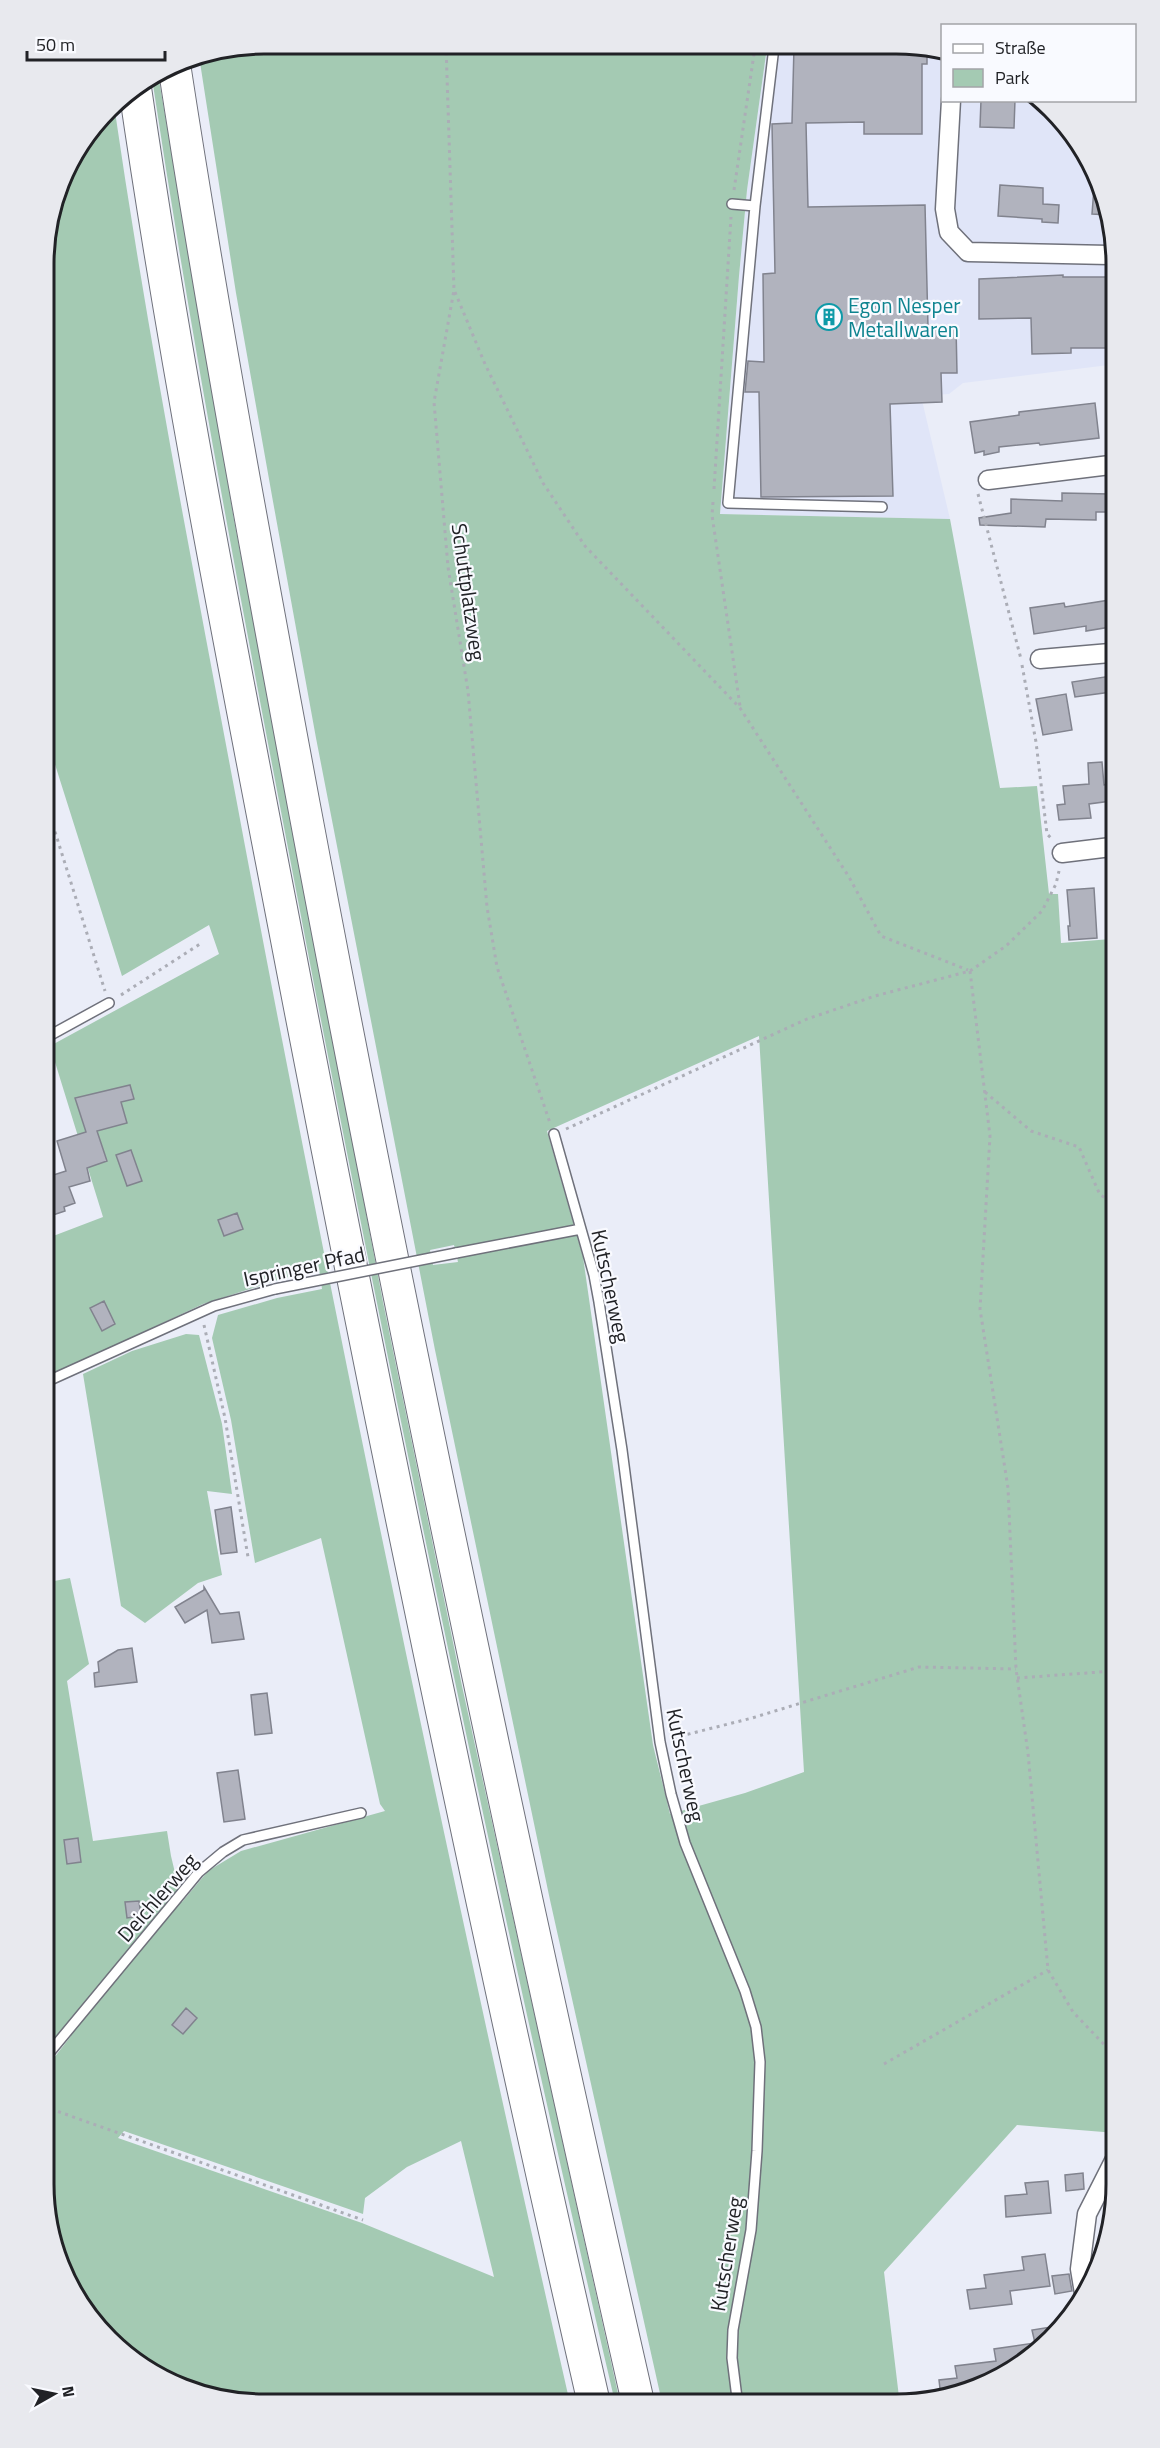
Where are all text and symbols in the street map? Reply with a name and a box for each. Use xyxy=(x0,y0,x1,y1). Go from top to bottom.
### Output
scale bar xyxy=(27,24,165,62)
legend xyxy=(941,24,1136,102)
text: 50 m xyxy=(36,31,75,58)
text: Straße xyxy=(995,34,1046,61)
text: Park xyxy=(995,64,1030,91)
place label: Egon Nesper Metallwaren xyxy=(848,289,961,345)
building icon: Egon Nesper Metallwaren xyxy=(814,302,844,332)
street label: Schuttplatzweg xyxy=(444,521,495,663)
street label: Kutscherweg xyxy=(583,1226,639,1346)
street label: Ispringer Pfad xyxy=(240,1238,368,1294)
street label: Kutscherweg xyxy=(658,1705,714,1825)
street label: Deichlerweg xyxy=(109,1845,205,1949)
street label: Kutscherweg xyxy=(701,2194,751,2314)
north arrow xyxy=(24,2364,84,2424)
text: N xyxy=(56,2384,82,2399)

